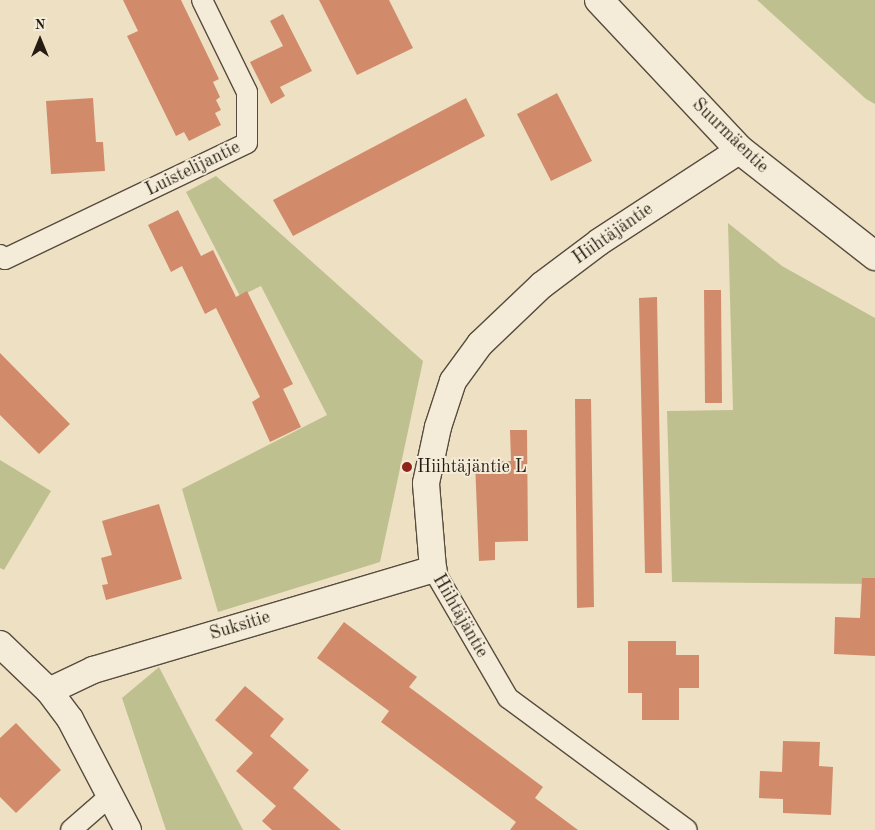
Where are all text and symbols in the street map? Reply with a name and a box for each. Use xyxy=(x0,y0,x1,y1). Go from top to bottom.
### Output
north arrow xyxy=(15,15,65,65)
text: N xyxy=(35,18,45,32)
street label: Suurmäentie xyxy=(687,94,773,178)
street label: Luistelijantie xyxy=(142,137,244,201)
street label: Hiihtäjäntie xyxy=(569,199,657,269)
place label: Hiihtäjäntie L xyxy=(417,456,527,478)
marker: Hiihtäjäntie L xyxy=(401,461,413,473)
street label: Hiihtäjäntie xyxy=(427,570,493,662)
street label: Suksitie xyxy=(207,607,273,645)

